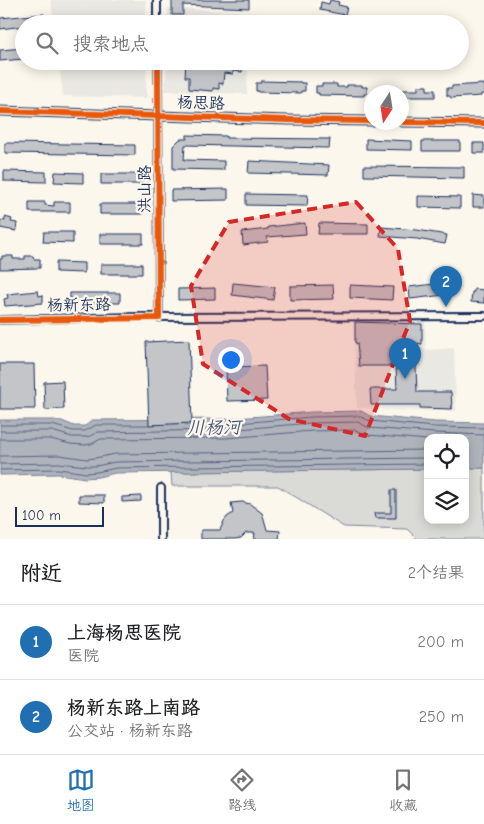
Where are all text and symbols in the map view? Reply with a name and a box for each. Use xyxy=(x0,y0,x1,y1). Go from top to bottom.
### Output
search box xyxy=(15,15,469,70)
icon: search xyxy=(33,29,61,57)
text: 搜索地点 xyxy=(73,33,149,55)
north arrow xyxy=(364,85,409,130)
street label: 杨思路 xyxy=(177,93,225,113)
street label: 洪山路 xyxy=(136,165,154,213)
pin: 2 xyxy=(430,266,462,307)
street label: 杨新东路 xyxy=(47,295,111,315)
pin: 1 xyxy=(389,338,421,379)
your location xyxy=(218,347,244,373)
water label: 川杨河 xyxy=(187,417,244,439)
map controls xyxy=(424,434,469,524)
button: locate xyxy=(424,434,469,479)
button: layers xyxy=(424,479,469,524)
scale bar xyxy=(15,504,104,527)
text: 100 m xyxy=(22,507,61,524)
text: 附近 xyxy=(20,561,62,585)
text: 2个结果 xyxy=(408,564,464,582)
text: 上海杨思医院 xyxy=(67,622,181,644)
text: 1 xyxy=(33,633,39,651)
text: 200 m xyxy=(418,633,464,651)
text: 医院 xyxy=(67,647,99,665)
text: 杨新东路上南路 xyxy=(67,697,200,719)
text: 2 xyxy=(32,708,40,726)
text: 250 m xyxy=(419,708,464,726)
text: 公交站 · 杨新东路 xyxy=(67,722,193,740)
tab: 地图 xyxy=(67,766,95,814)
tab: 路线 xyxy=(228,766,256,814)
tab: 收藏 xyxy=(389,766,417,814)

